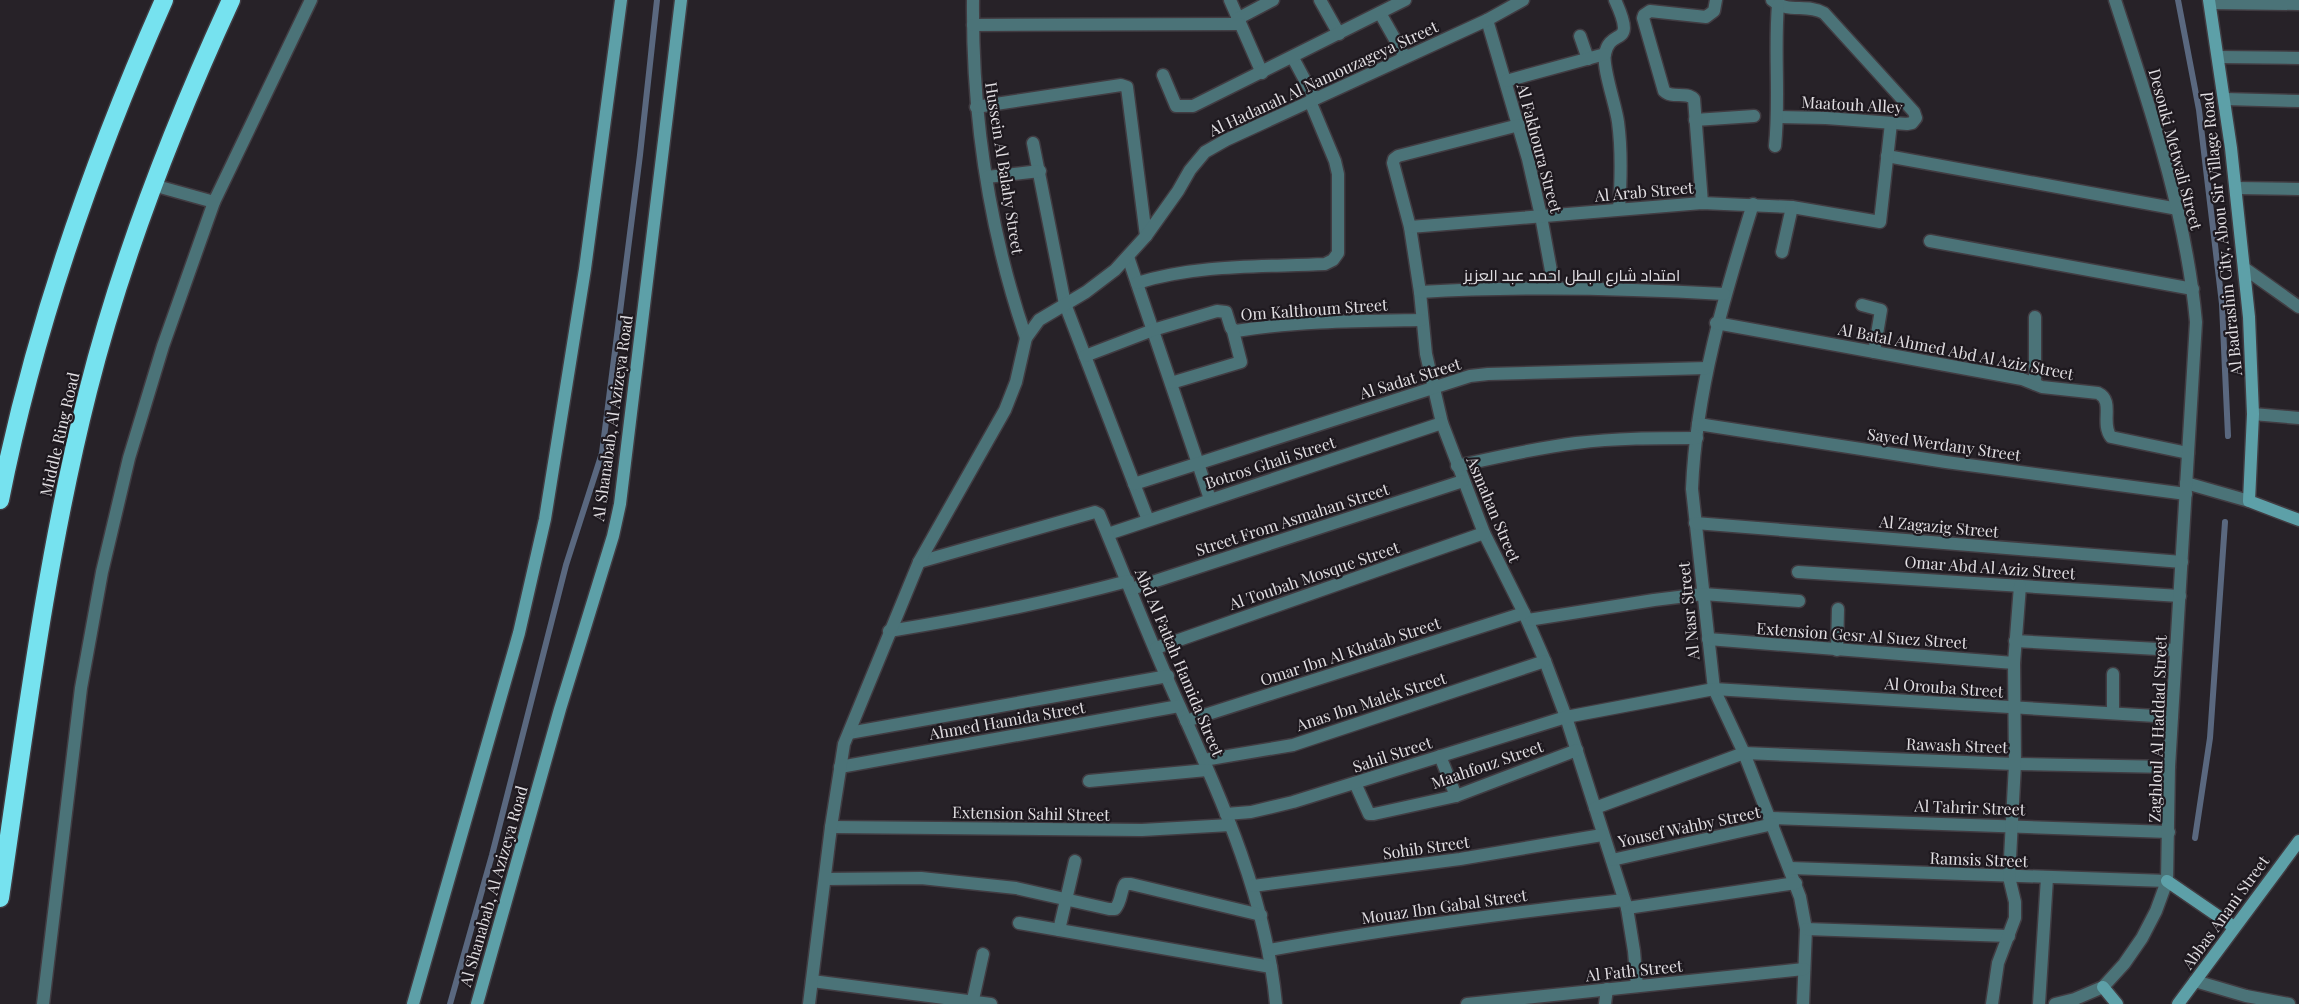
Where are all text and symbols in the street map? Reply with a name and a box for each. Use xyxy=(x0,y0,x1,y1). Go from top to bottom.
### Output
street label: Al Hadanah Al Namouzageya Street xyxy=(1204,15,1441,141)
street label: Desouki Metwali Street xyxy=(2144,66,2208,232)
street label: Hussein Al Balahy Street xyxy=(981,80,1029,256)
street label: Al Fakhoura Street xyxy=(1512,80,1567,215)
street label: Maatouh Alley xyxy=(1801,91,1903,117)
street label: Al Badrashin City, Abou Sir Village Road xyxy=(2196,91,2246,378)
street label: Al Arab Street xyxy=(1593,176,1695,206)
street label: امتداد شارع البطل احمد عبد العزيز xyxy=(1463,264,1680,287)
street label: Om Kalthoum Street xyxy=(1240,293,1389,325)
street label: Al Shanabab, Al Azizeya Road xyxy=(587,314,637,523)
street label: Al Batal Ahmed Abd Al Aziz Street xyxy=(1835,318,2076,384)
street label: Al Sadat Street xyxy=(1356,353,1464,404)
street label: Middle Ring Road xyxy=(34,370,84,498)
street label: Sayed Werdany Street xyxy=(1866,423,2022,465)
street label: Botros Ghali Street xyxy=(1202,431,1338,493)
street label: Asmahan Street xyxy=(1462,452,1526,566)
street label: Street From Asmahan Street xyxy=(1193,478,1392,560)
street label: Al Zagazig Street xyxy=(1877,510,2000,542)
street label: Al Toubah Mosque Street xyxy=(1225,536,1402,614)
street label: Omar Abd Al Aziz Street xyxy=(1904,551,2076,583)
street label: Al Nasr Street xyxy=(1672,561,1704,662)
street label: Abd Al Fattah Hamida Street xyxy=(1130,564,1229,760)
street label: Omar Ibn Al Khatab Street xyxy=(1257,612,1443,690)
street label: Extension Gesr Al Suez Street xyxy=(1756,617,1969,653)
street label: Zaghloul Al Haddad Street xyxy=(2143,635,2171,823)
street label: Anas Ibn Malek Street xyxy=(1292,667,1449,735)
street label: Al Orouba Street xyxy=(1883,672,2004,702)
street label: Ahmed Hamida Street xyxy=(926,696,1087,744)
street label: Sahil Street xyxy=(1350,731,1435,777)
street label: Rawash Street xyxy=(1906,733,2009,757)
street label: Maahfouz Street xyxy=(1428,735,1546,793)
street label: Al Shanabab, Al Azizeya Road xyxy=(454,783,532,990)
street label: Al Tahrir Street xyxy=(1913,795,2026,819)
street label: Extension Sahil Street xyxy=(952,801,1110,825)
street label: Yousef Wahby Street xyxy=(1615,801,1762,852)
street label: Sohib Street xyxy=(1381,830,1471,863)
street label: Ramsis Street xyxy=(1929,847,2029,871)
street label: Abbas Anani Street xyxy=(2176,851,2273,974)
street label: Mouaz Ibn Gabal Street xyxy=(1360,884,1528,928)
street label: Al Fath Street xyxy=(1583,954,1684,986)

